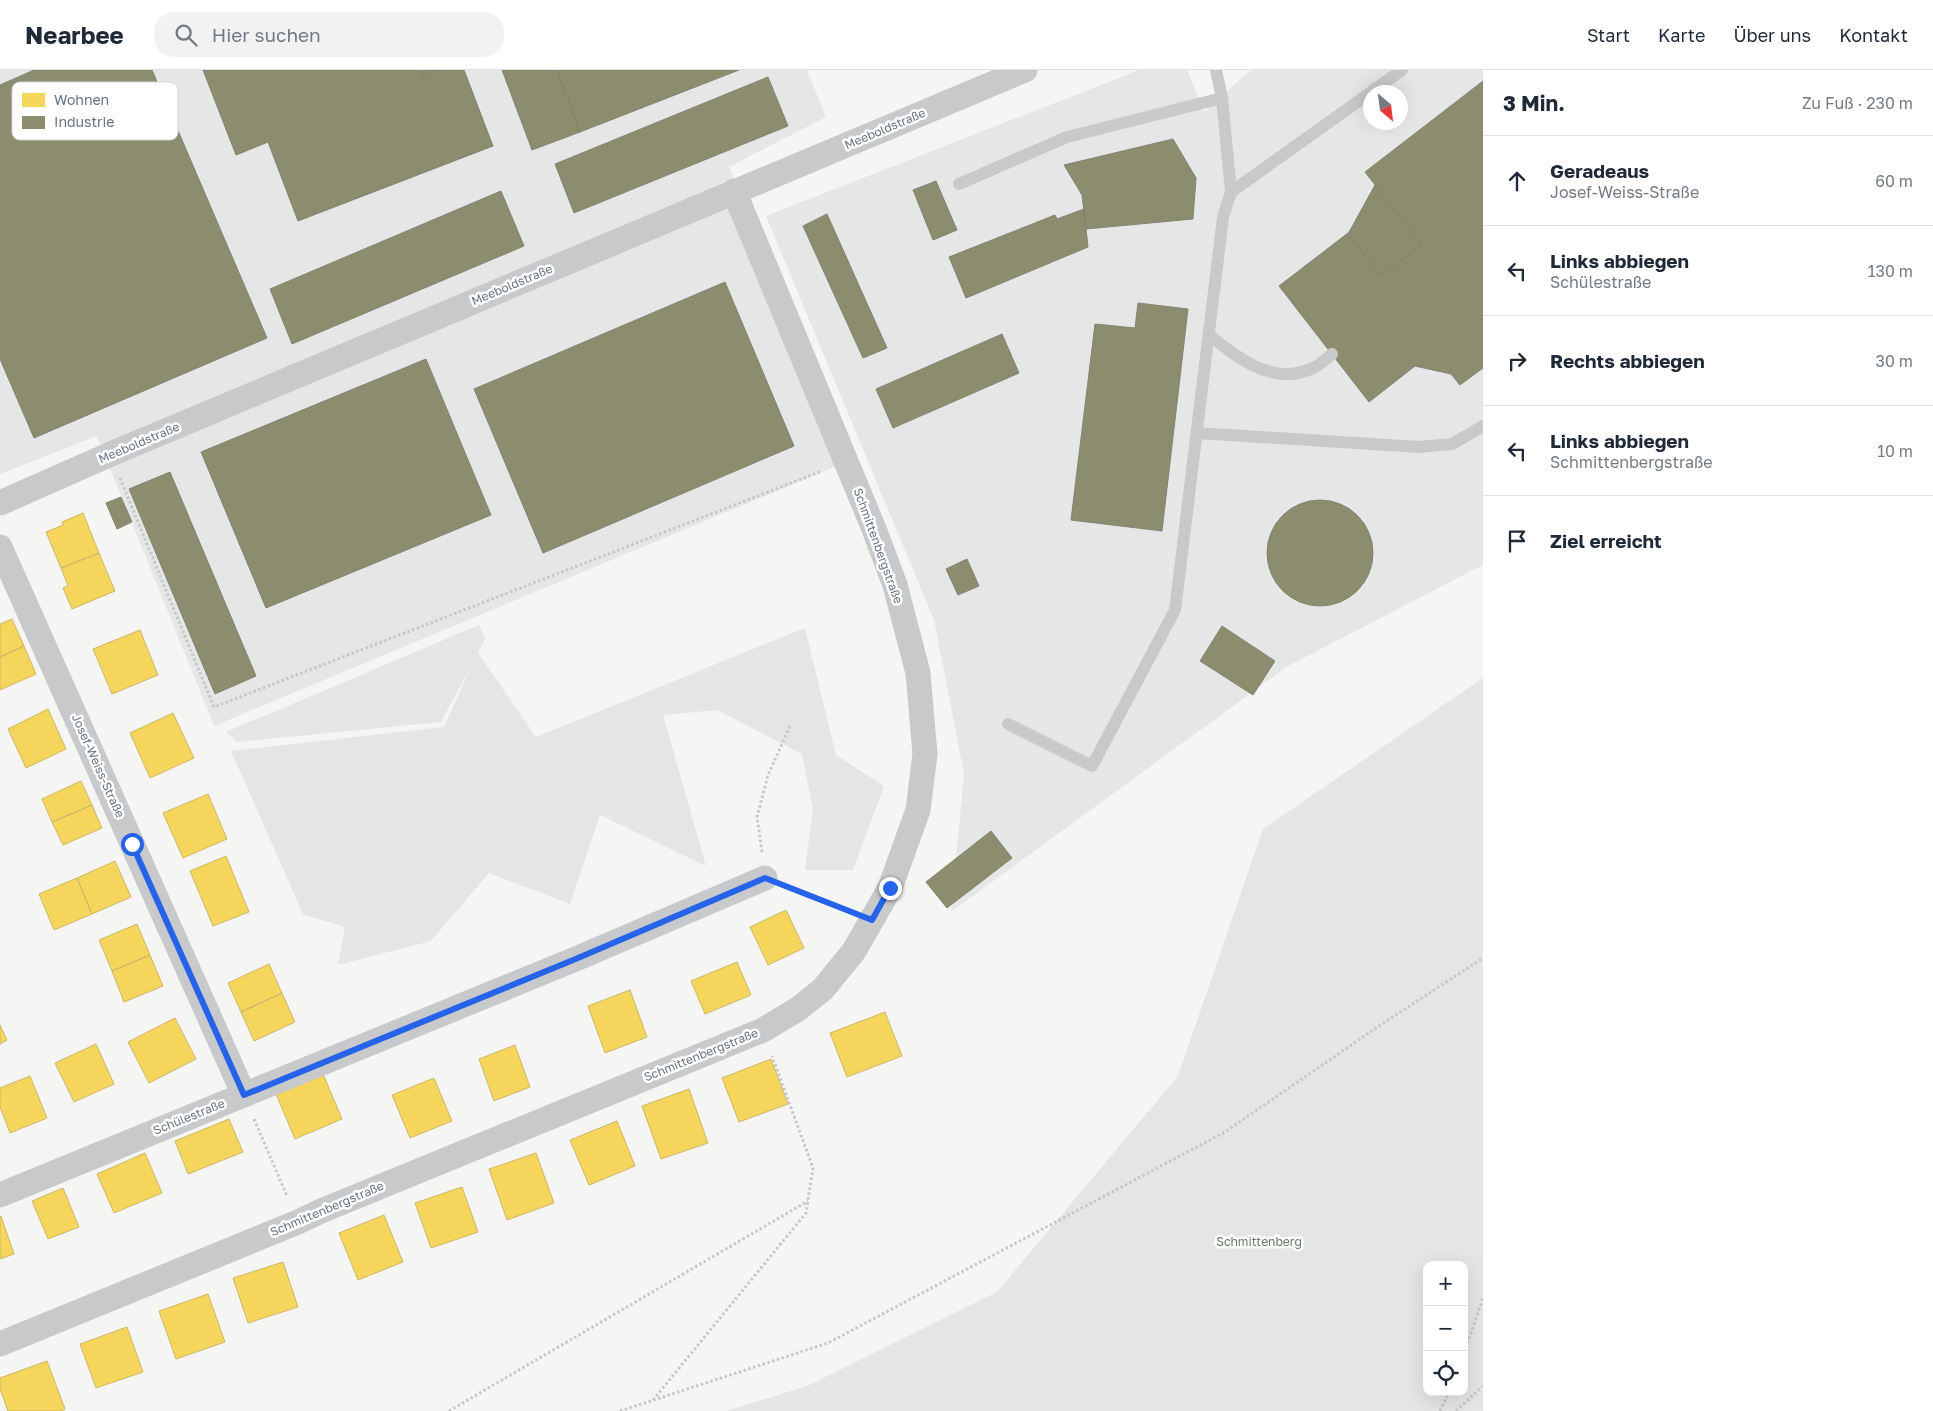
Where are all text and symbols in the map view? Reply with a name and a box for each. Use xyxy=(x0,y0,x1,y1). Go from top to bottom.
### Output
search box xyxy=(154,12,504,57)
text: Nearbee xyxy=(25,20,124,49)
icon: search xyxy=(172,21,200,49)
text: Hier suchen xyxy=(212,23,321,46)
text: Start xyxy=(1587,24,1630,46)
text: Karte xyxy=(1658,24,1705,46)
text: Über uns xyxy=(1733,24,1811,46)
text: Kontakt xyxy=(1839,24,1908,46)
legend xyxy=(12,82,178,140)
north arrow xyxy=(1363,85,1408,130)
text: 3 Min. xyxy=(1503,90,1565,116)
text: Wohnen xyxy=(54,91,109,108)
text: Zu Fuß · 230 m xyxy=(1802,93,1913,113)
street label: Meeboldstraße xyxy=(842,105,928,152)
text: Industrie xyxy=(54,113,114,130)
text: Geradeaus xyxy=(1550,159,1649,182)
icon: ahead xyxy=(1503,167,1531,195)
text: 60 m xyxy=(1875,171,1913,191)
text: Josef-Weiss-Straße xyxy=(1550,182,1699,202)
text: Links abbiegen xyxy=(1550,249,1689,272)
icon: left xyxy=(1503,257,1531,285)
street label: Meeboldstraße xyxy=(469,261,555,308)
text: 130 m xyxy=(1868,261,1913,281)
text: Schülestraße xyxy=(1550,272,1651,292)
icon: right xyxy=(1503,347,1531,375)
text: Rechts abbiegen xyxy=(1550,349,1705,372)
text: 30 m xyxy=(1876,351,1913,371)
street label: Meeboldstraße xyxy=(96,419,182,466)
text: Links abbiegen xyxy=(1550,429,1689,452)
icon: left xyxy=(1503,437,1531,465)
text: 10 m xyxy=(1877,441,1913,461)
text: Schmittenbergstraße xyxy=(1550,452,1713,472)
street label: Schmittenbergstraße xyxy=(851,486,906,606)
icon: arrive xyxy=(1503,527,1531,555)
text: Ziel erreicht xyxy=(1550,529,1662,552)
street label: Josef-Weiss-Straße xyxy=(69,712,128,820)
route start xyxy=(121,833,144,856)
route end xyxy=(879,877,902,900)
street label: Schmittenbergstraße xyxy=(641,1025,760,1084)
street label: Schülestraße xyxy=(151,1095,227,1138)
street label: Schmittenbergstraße xyxy=(268,1178,386,1239)
park label: Schmittenberg xyxy=(1216,1234,1302,1249)
map controls xyxy=(1423,1261,1468,1396)
button: + xyxy=(1423,1261,1468,1306)
button: − xyxy=(1423,1306,1468,1351)
button: locate xyxy=(1423,1351,1468,1396)

